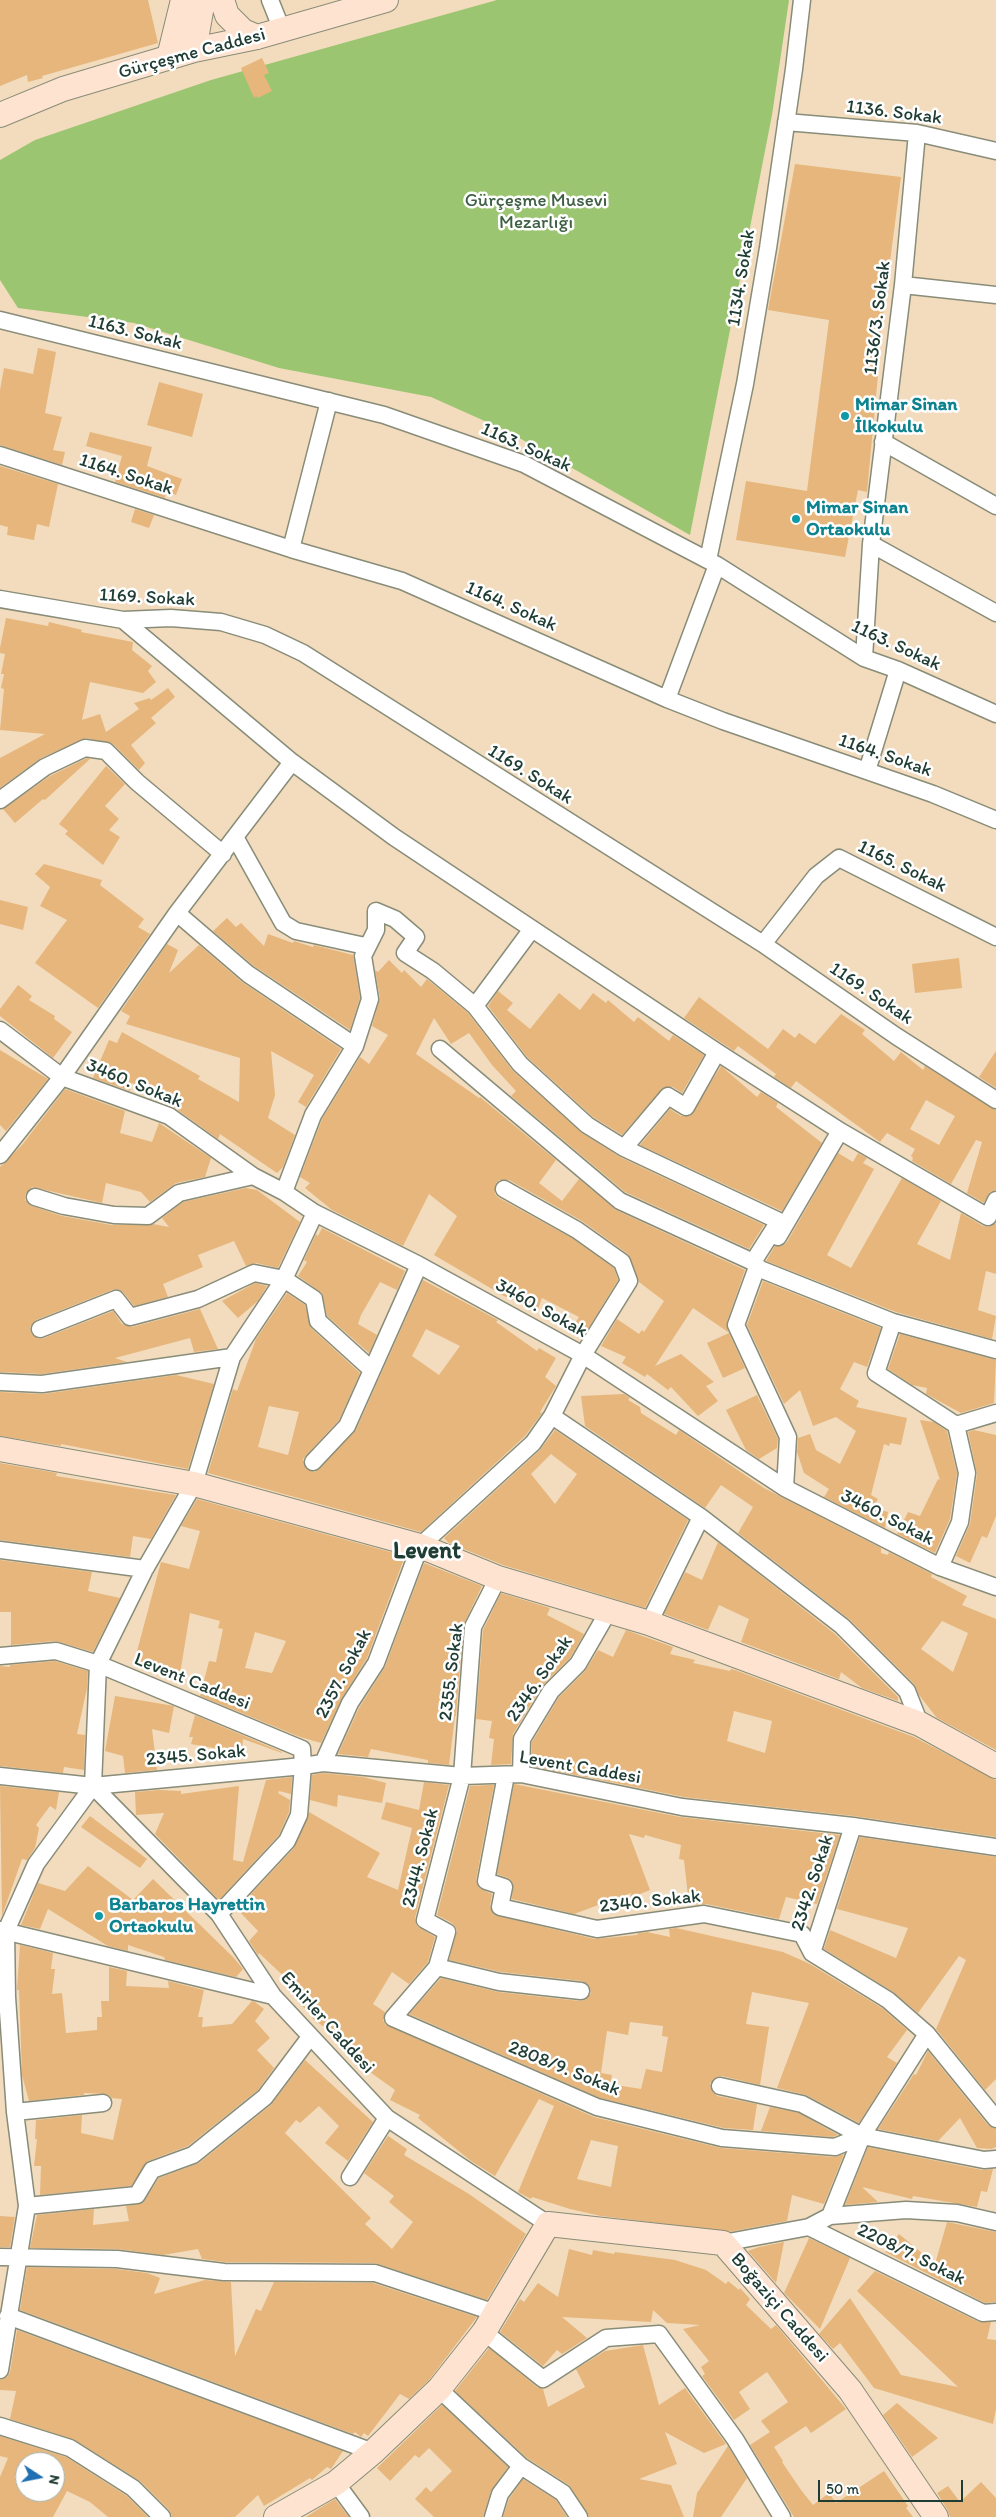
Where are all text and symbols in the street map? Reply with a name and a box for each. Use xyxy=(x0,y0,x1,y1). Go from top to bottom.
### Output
street label: Gürçeşme Caddesi xyxy=(116,23,268,85)
street label: 1136. Sokak xyxy=(845,96,943,130)
park label: Gürçeşme Musevi Mezarlığı xyxy=(465,190,607,234)
street label: 1134. Sokak xyxy=(723,228,761,328)
street label: 1136/3. Sokak xyxy=(860,260,896,376)
street label: 1163. Sokak xyxy=(86,310,184,356)
place label: Mimar Sinan İlkokulu xyxy=(855,394,957,438)
marker: Mimar Sinan İlkokulu xyxy=(839,410,851,422)
street label: 1163. Sokak xyxy=(477,418,575,478)
street label: 1164. Sokak xyxy=(76,449,176,501)
place label: Mimar Sinan Ortaokulu xyxy=(806,497,908,541)
marker: Mimar Sinan Ortaokulu xyxy=(790,513,802,525)
street label: 1164. Sokak xyxy=(462,577,560,637)
street label: 1169. Sokak xyxy=(99,584,195,612)
street label: 1163. Sokak xyxy=(848,615,944,677)
street label: 1164. Sokak xyxy=(835,729,935,783)
street label: 1169. Sokak xyxy=(483,740,577,810)
street label: 1165. Sokak xyxy=(854,836,950,898)
street label: 1169. Sokak xyxy=(825,958,917,1030)
street label: 3460. Sokak xyxy=(83,1054,185,1114)
street label: 3460. Sokak xyxy=(491,1274,591,1344)
street label: 3460. Sokak xyxy=(836,1485,938,1551)
district label: Levent xyxy=(393,1538,461,1566)
street label: 2355. Sokak xyxy=(435,1622,469,1722)
street label: 2357. Sokak xyxy=(311,1625,377,1723)
street label: 2346. Sokak xyxy=(502,1631,578,1727)
street label: Levent Caddesi xyxy=(131,1648,253,1716)
street label: 2345. Sokak xyxy=(145,1740,247,1772)
street label: Levent Caddesi xyxy=(517,1746,643,1790)
street label: 2344. Sokak xyxy=(398,1806,444,1910)
street label: 2342. Sokak xyxy=(787,1832,839,1934)
street label: 2340. Sokak xyxy=(598,1885,702,1919)
place label: Barbaros Hayrettin Ortaokulu xyxy=(109,1894,265,1938)
marker: Barbaros Hayrettin Ortaokulu xyxy=(93,1910,105,1922)
street label: Emirler Caddesi xyxy=(275,1967,379,2079)
street label: 2808/9. Sokak xyxy=(505,2036,623,2102)
street label: 2208/7. Sokak xyxy=(853,2219,969,2291)
street label: Boğaziçi Caddesi xyxy=(725,2248,833,2368)
north arrow xyxy=(15,2452,65,2502)
scale bar xyxy=(821,2470,966,2502)
text: N xyxy=(45,2473,63,2486)
text: 50 m xyxy=(826,2480,859,2498)

